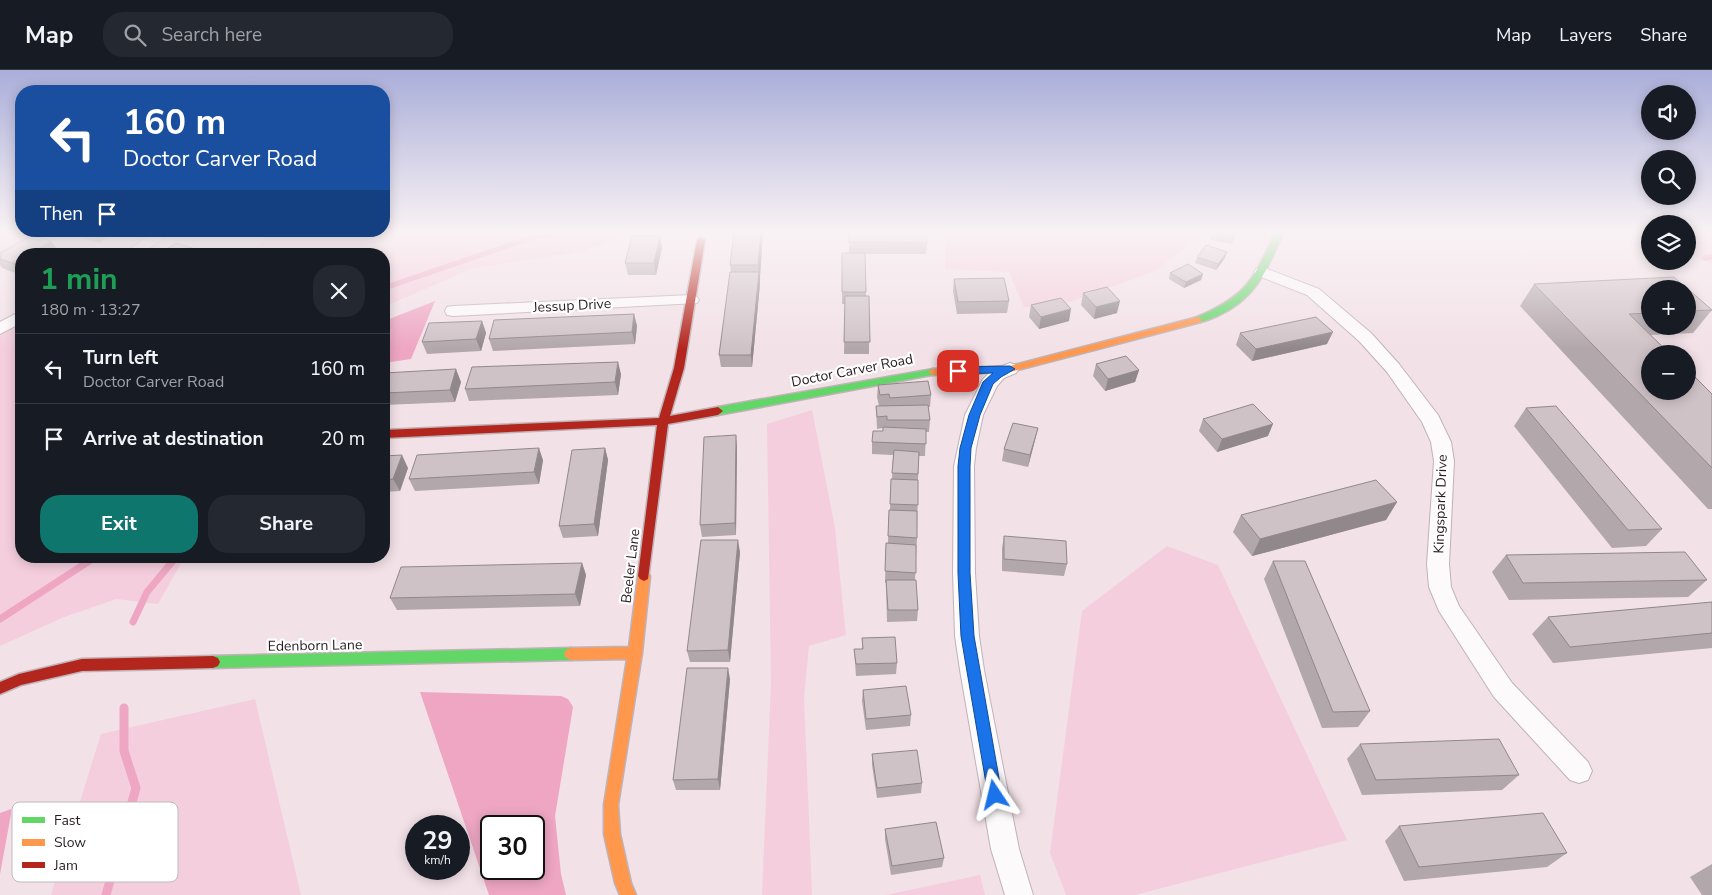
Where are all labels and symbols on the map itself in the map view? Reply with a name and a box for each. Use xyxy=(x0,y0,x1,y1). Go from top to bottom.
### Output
street label: Jessup Drive xyxy=(531,294,612,317)
street label: Doctor Carver Road xyxy=(790,349,915,392)
pin xyxy=(937,350,979,392)
street label: Kingspark Drive xyxy=(1429,454,1452,554)
street label: Beeler Lane xyxy=(617,528,644,604)
street label: Edenborn Lane xyxy=(268,635,362,656)
position arrow xyxy=(968,768,1020,820)
legend xyxy=(12,802,178,882)
text: Fast xyxy=(54,811,80,830)
speed limit sign: 30 xyxy=(480,815,545,880)
text: Slow xyxy=(54,833,86,852)
text: Jam xyxy=(53,856,78,875)

